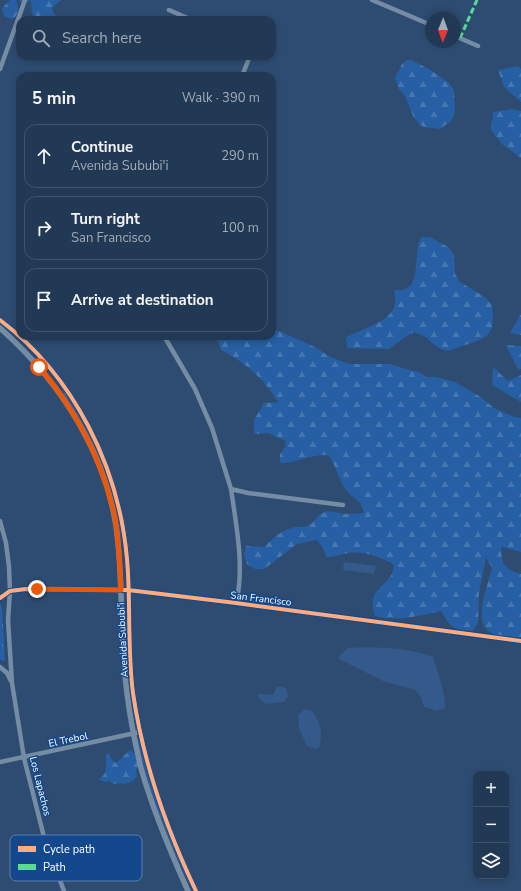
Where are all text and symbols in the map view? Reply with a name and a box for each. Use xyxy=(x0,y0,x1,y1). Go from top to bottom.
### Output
north arrow xyxy=(425,12,461,48)
search box xyxy=(16,16,276,60)
icon: search xyxy=(30,27,52,49)
text: Search here xyxy=(62,28,142,48)
text: 5 min xyxy=(32,87,76,110)
text: Walk · 390 m xyxy=(182,89,260,107)
text: Continue xyxy=(71,137,133,157)
icon: ahead xyxy=(33,145,55,167)
text: 290 m xyxy=(221,147,259,165)
text: Avenida Sububi'i xyxy=(71,157,169,175)
text: Turn right xyxy=(71,209,140,229)
icon: right xyxy=(33,217,55,239)
text: 100 m xyxy=(221,219,259,237)
text: San Francisco xyxy=(71,229,151,247)
icon: arrive xyxy=(33,289,55,311)
text: Arrive at destination xyxy=(71,290,214,310)
route start xyxy=(30,358,48,376)
route end xyxy=(28,580,46,598)
street label: San Francisco xyxy=(230,588,293,610)
street label: Avenida Sububi'i xyxy=(114,602,132,678)
street label: El Trebol xyxy=(47,729,89,751)
street label: Los Lapachos xyxy=(26,755,54,818)
map controls xyxy=(473,771,509,879)
button: + xyxy=(473,771,509,807)
button: − xyxy=(473,807,509,843)
legend xyxy=(10,835,142,881)
text: Cycle path xyxy=(43,842,95,857)
button: layers xyxy=(473,843,509,879)
text: Path xyxy=(43,860,66,875)

